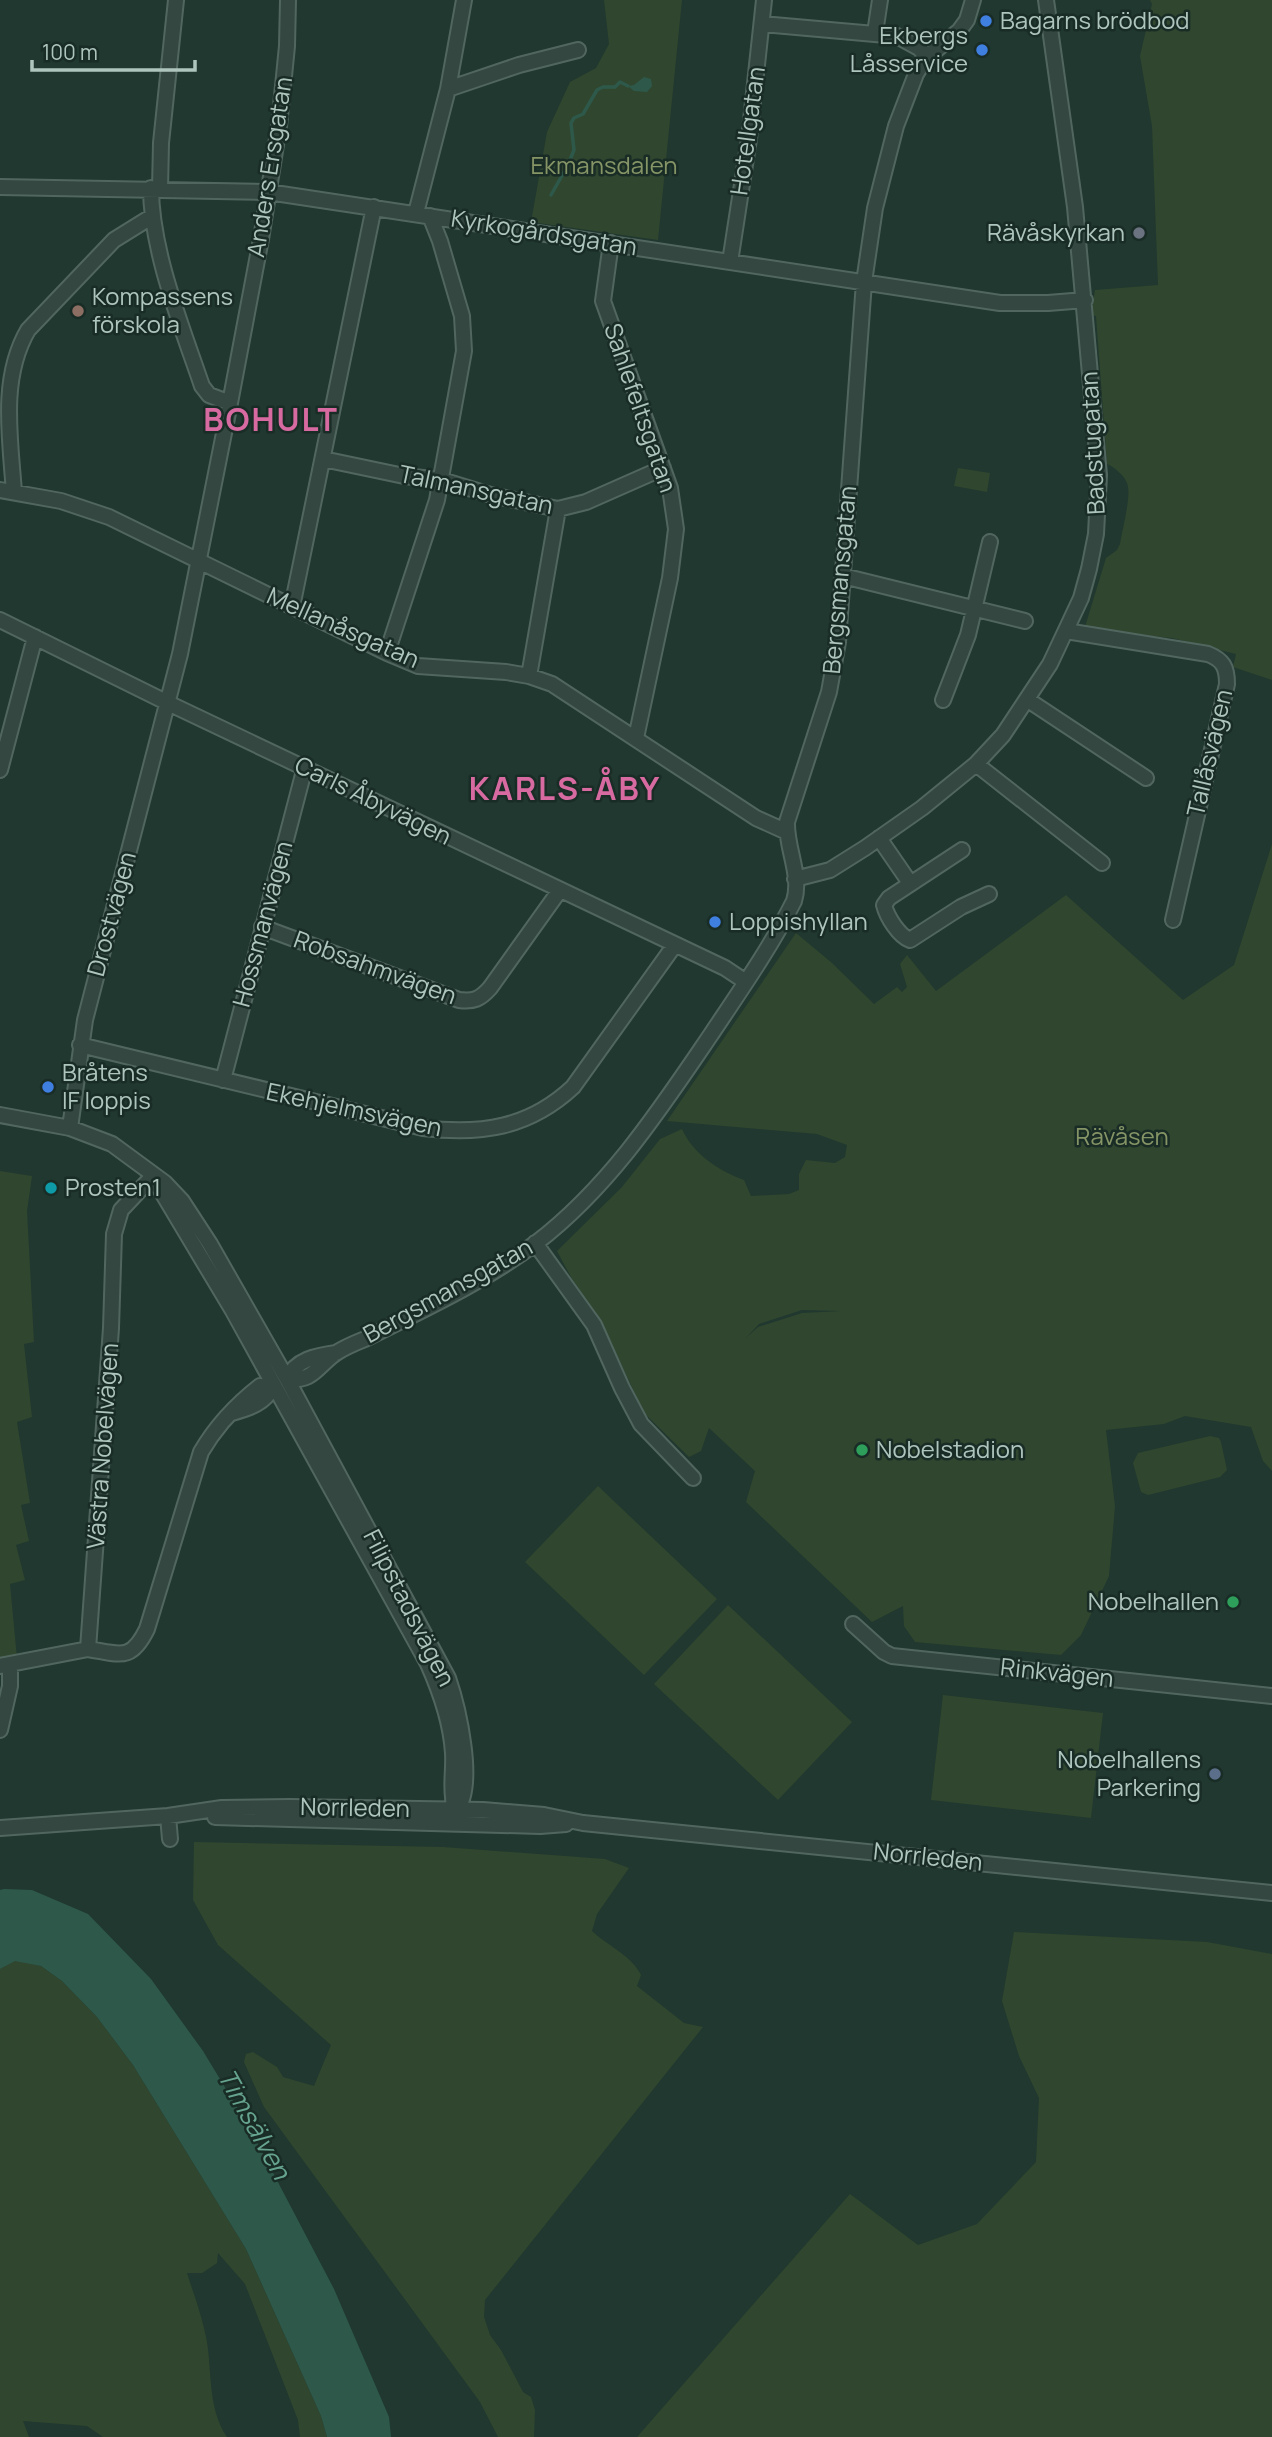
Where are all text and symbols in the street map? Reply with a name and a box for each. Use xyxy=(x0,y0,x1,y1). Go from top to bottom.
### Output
place label: Bagarns brödbod xyxy=(1000,3,1190,36)
marker: Bagarns brödbod xyxy=(978,13,994,29)
place label: Ekbergs Låsservice xyxy=(850,18,968,79)
scale bar xyxy=(32,28,194,72)
text: 100 m xyxy=(42,38,98,66)
marker: Ekbergs Låsservice xyxy=(974,42,990,58)
street label: Hotellgatan xyxy=(721,64,772,197)
street label: Anders Ersgatan xyxy=(238,74,299,259)
park label: Ekmansdalen xyxy=(530,148,678,181)
street label: Kyrkogårdsgatan xyxy=(449,201,640,263)
place label: Rävåskyrkan xyxy=(987,215,1125,248)
marker: Rävåskyrkan xyxy=(1131,225,1147,241)
place label: Kompassens förskola xyxy=(92,279,233,340)
marker: Kompassens förskola xyxy=(70,303,86,319)
street label: Sahlefeltsgatan xyxy=(597,319,686,496)
street label: Badstugatan xyxy=(1071,371,1112,516)
district label: BOHULT xyxy=(203,397,339,441)
street label: Talmansgatan xyxy=(396,456,556,521)
street label: Bergsmansgatan xyxy=(814,484,863,675)
street label: Mellanåsgatan xyxy=(262,578,425,675)
street label: Tallåsvägen xyxy=(1178,686,1239,820)
street label: Carls Åbyvägen xyxy=(290,747,458,852)
district label: KARLS-ÅBY xyxy=(469,766,661,810)
street label: Hossmanvägen xyxy=(224,837,300,1010)
street label: Drostvägen xyxy=(78,848,143,980)
place label: Loppishyllan xyxy=(729,904,868,937)
marker: Loppishyllan xyxy=(707,914,723,930)
street label: Robsahmvägen xyxy=(290,922,461,1011)
place label: Bråtens IF loppis xyxy=(62,1055,151,1116)
street label: Ekehjelmsvägen xyxy=(263,1074,445,1143)
marker: Bråtens IF loppis xyxy=(40,1079,56,1095)
park label: Rävåsen xyxy=(1075,1119,1169,1152)
place label: Prosten1 xyxy=(65,1170,161,1203)
marker: Prosten1 xyxy=(43,1180,59,1196)
street label: Bergsmansgatan xyxy=(357,1229,538,1350)
street label: Västra Nobelvägen xyxy=(78,1342,125,1550)
place label: Nobelstadion xyxy=(876,1432,1024,1465)
marker: Nobelstadion xyxy=(854,1442,870,1458)
street label: Filipstadsvägen xyxy=(357,1523,464,1691)
place label: Nobelhallen xyxy=(1088,1584,1219,1617)
marker: Nobelhallen xyxy=(1225,1594,1241,1610)
street label: Rinkvägen xyxy=(999,1649,1115,1694)
place label: Nobelhallens Parkering xyxy=(1057,1742,1201,1803)
marker: Nobelhallens Parkering xyxy=(1207,1766,1223,1782)
street label: Norrleden xyxy=(300,1789,410,1824)
street label: Norrleden xyxy=(872,1833,984,1878)
water label: Timsälven xyxy=(210,2062,301,2186)

